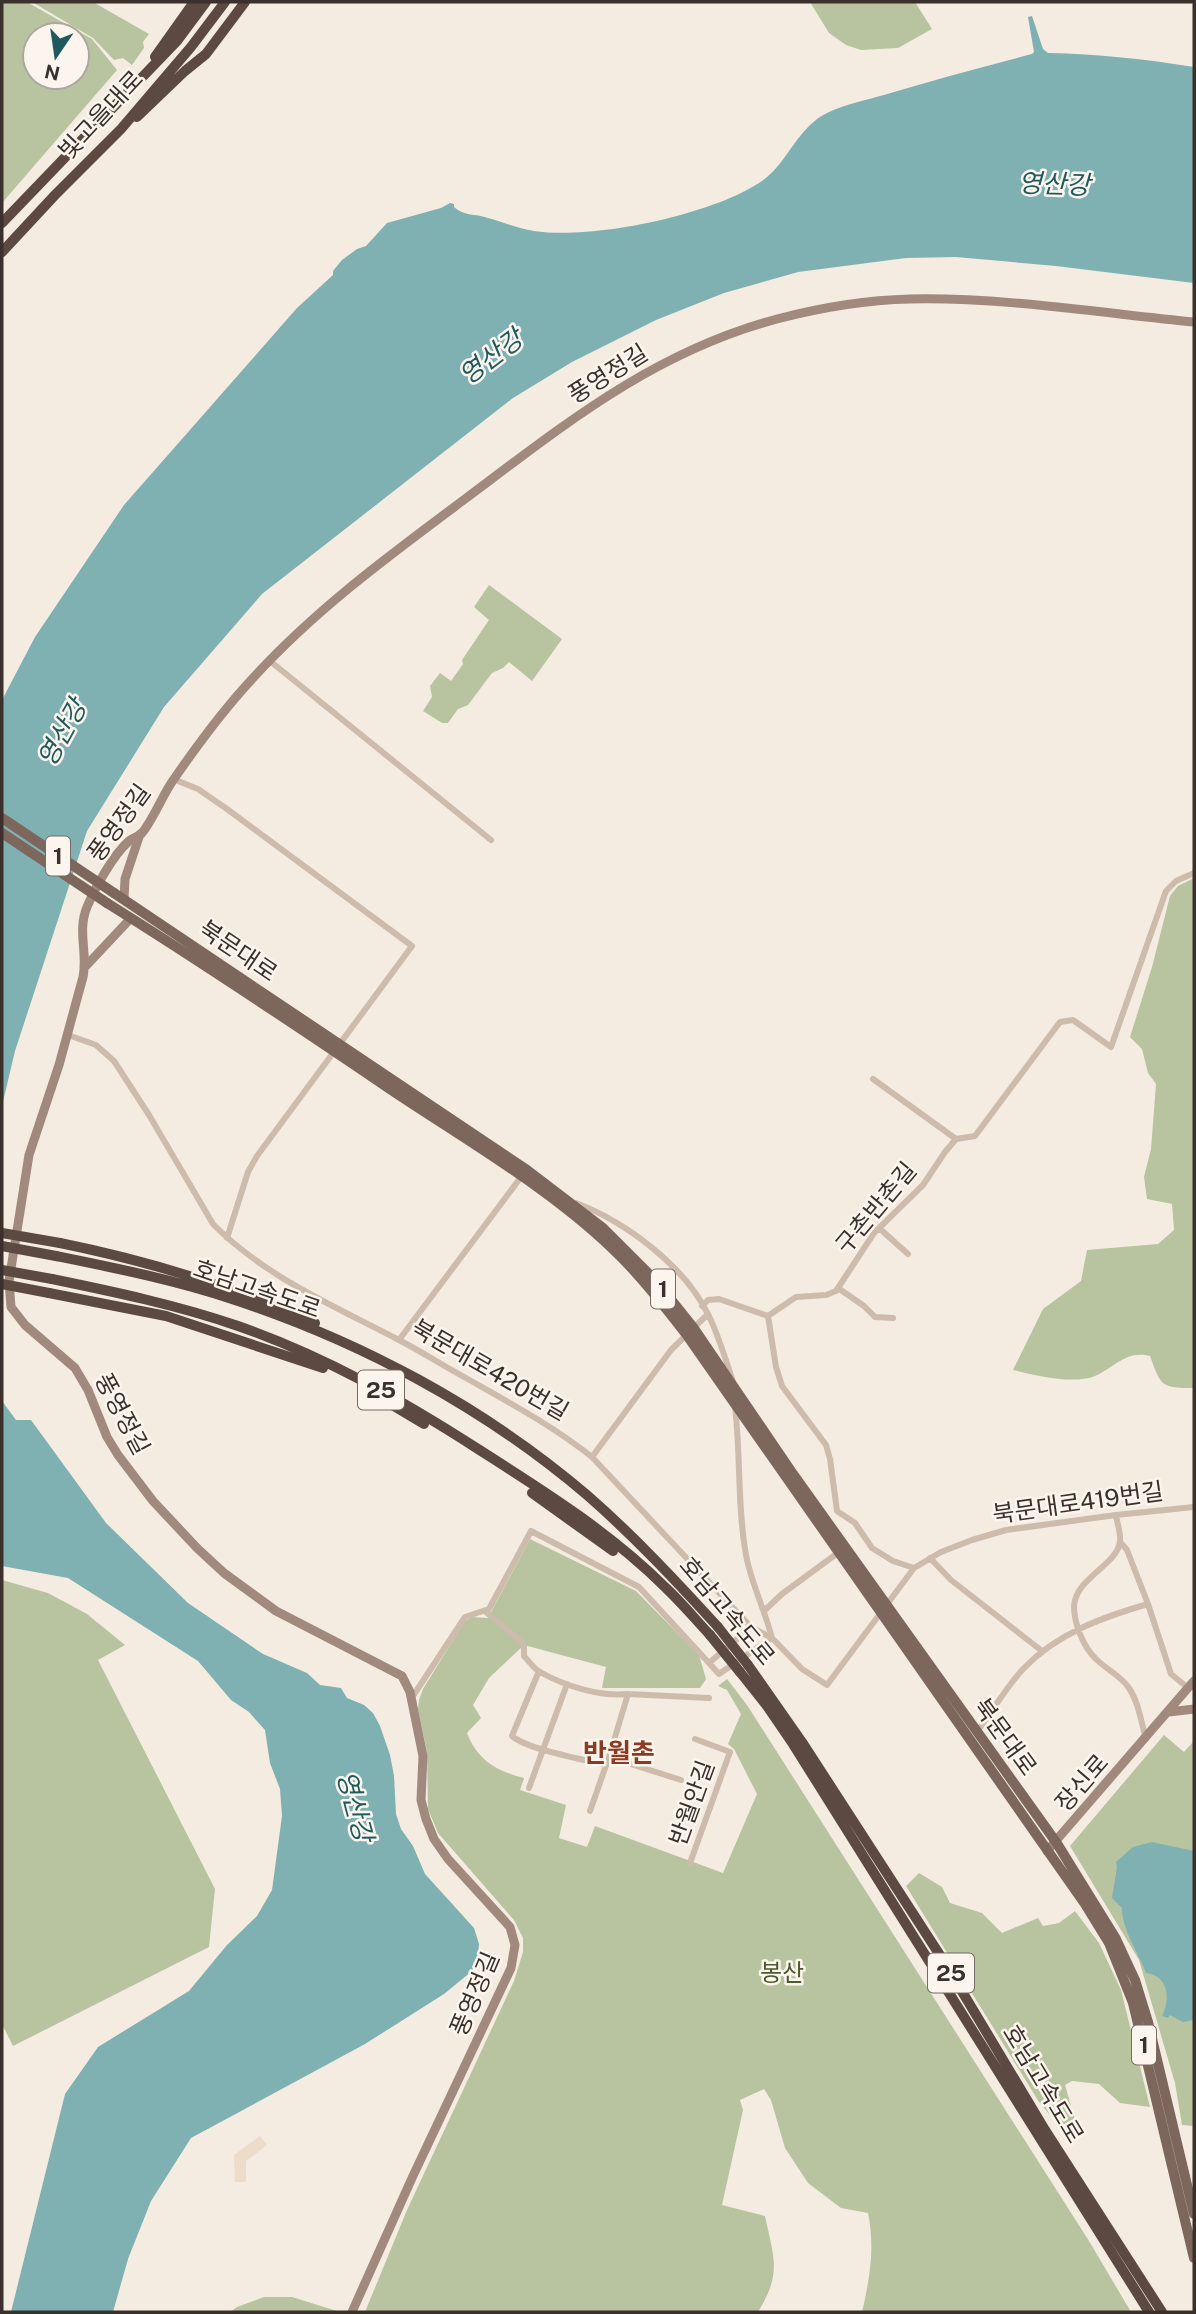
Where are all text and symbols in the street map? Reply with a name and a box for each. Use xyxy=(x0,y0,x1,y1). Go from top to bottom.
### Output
north arrow xyxy=(21,21,91,91)
text: N xyxy=(42,60,62,85)
street label: 빛고을대로 xyxy=(52,64,148,164)
water label: 영산강 xyxy=(1018,167,1093,200)
water label: 영산강 xyxy=(453,321,531,391)
street label: 풍영정길 xyxy=(563,338,652,408)
water label: 영산강 xyxy=(31,691,94,772)
street label: 풍영정길 xyxy=(81,778,155,866)
road number: 1 xyxy=(46,836,70,876)
street label: 북문대로 xyxy=(194,914,283,986)
street label: 구촌반촌길 xyxy=(829,1156,921,1259)
street label: 호남고속도로 xyxy=(190,1253,325,1323)
road number: 1 xyxy=(651,1270,675,1308)
street label: 북문대로420번길 xyxy=(407,1313,574,1425)
street label: 풍영정길 xyxy=(90,1368,156,1459)
road number: 25 xyxy=(358,1371,404,1410)
street label: 북문대로419번길 xyxy=(991,1476,1165,1528)
street label: 호남고속도로 xyxy=(674,1551,781,1670)
street label: 북문대로 xyxy=(969,1692,1043,1780)
district label: 반월촌 xyxy=(583,1737,655,1768)
street label: 장신로 xyxy=(1049,1748,1114,1817)
street label: 반월안길 xyxy=(663,1756,719,1849)
water label: 영산강 xyxy=(331,1767,381,1848)
street label: 풍영정길 xyxy=(444,1947,504,2040)
road number: 25 xyxy=(928,1954,974,1992)
park label: 봉산 xyxy=(760,1958,804,1986)
street label: 호남고속도로 xyxy=(998,2019,1090,2147)
road number: 1 xyxy=(1132,2026,1156,2064)

